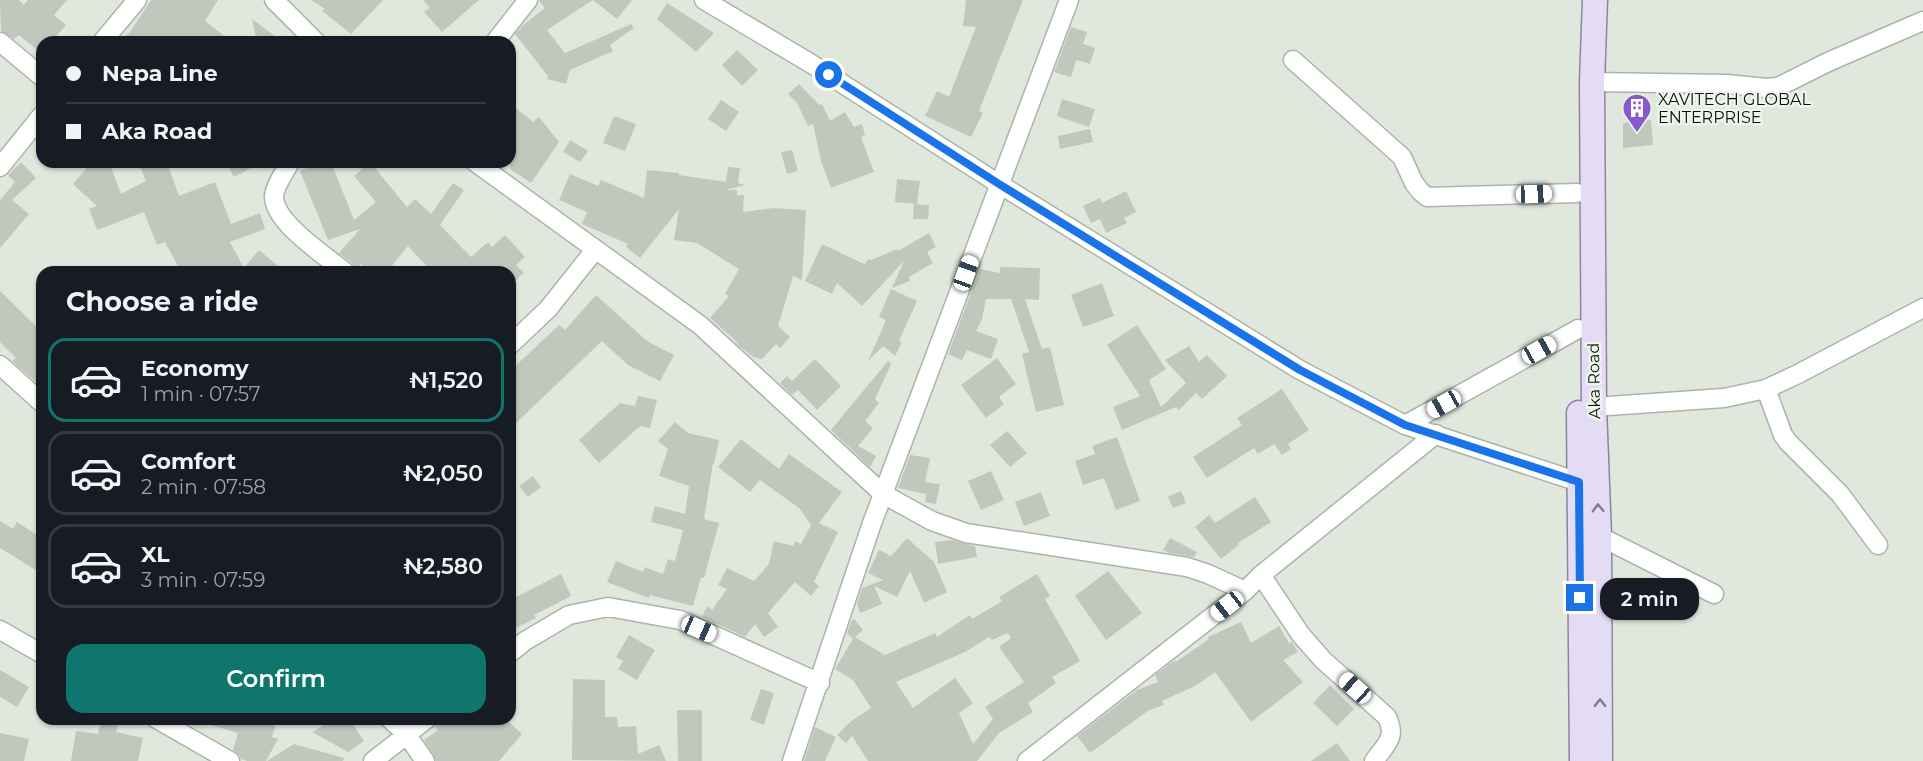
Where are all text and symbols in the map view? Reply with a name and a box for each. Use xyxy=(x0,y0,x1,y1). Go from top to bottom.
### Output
text: Nepa Line xyxy=(102,60,218,87)
route start xyxy=(815,61,842,88)
place label: XAVITECH GLOBAL ENTERPRISE xyxy=(1658,90,1811,127)
building icon: XAVITECH GLOBAL ENTERPRISE xyxy=(1621,92,1653,134)
text: Aka Road xyxy=(102,118,212,145)
car xyxy=(1516,184,1552,204)
car xyxy=(951,253,981,293)
text: Choose a ride xyxy=(66,285,258,318)
car xyxy=(1519,333,1559,367)
street label: Aka Road xyxy=(1584,343,1604,419)
icon: car xyxy=(69,353,123,407)
text: Economy xyxy=(141,355,249,382)
text: ₦1,520 xyxy=(409,367,483,394)
text: 1 min · 07:57 xyxy=(141,382,261,406)
car xyxy=(1424,387,1464,421)
icon: car xyxy=(69,446,123,500)
text: Comfort xyxy=(141,448,236,475)
text: ₦2,050 xyxy=(403,460,483,487)
text: 2 min · 07:58 xyxy=(141,475,266,499)
one-way arrow xyxy=(1592,503,1605,512)
icon: car xyxy=(69,539,123,593)
text: XL xyxy=(141,541,170,568)
text: ₦2,580 xyxy=(403,553,483,580)
text: 3 min · 07:59 xyxy=(141,568,265,592)
callout: 2 min xyxy=(1601,577,1700,619)
route end xyxy=(1566,584,1593,611)
text: 2 min xyxy=(1621,587,1678,611)
car xyxy=(1207,588,1247,624)
car xyxy=(679,613,719,645)
button: Confirm xyxy=(66,644,486,713)
car xyxy=(1336,669,1374,707)
one-way arrow xyxy=(1594,698,1606,707)

